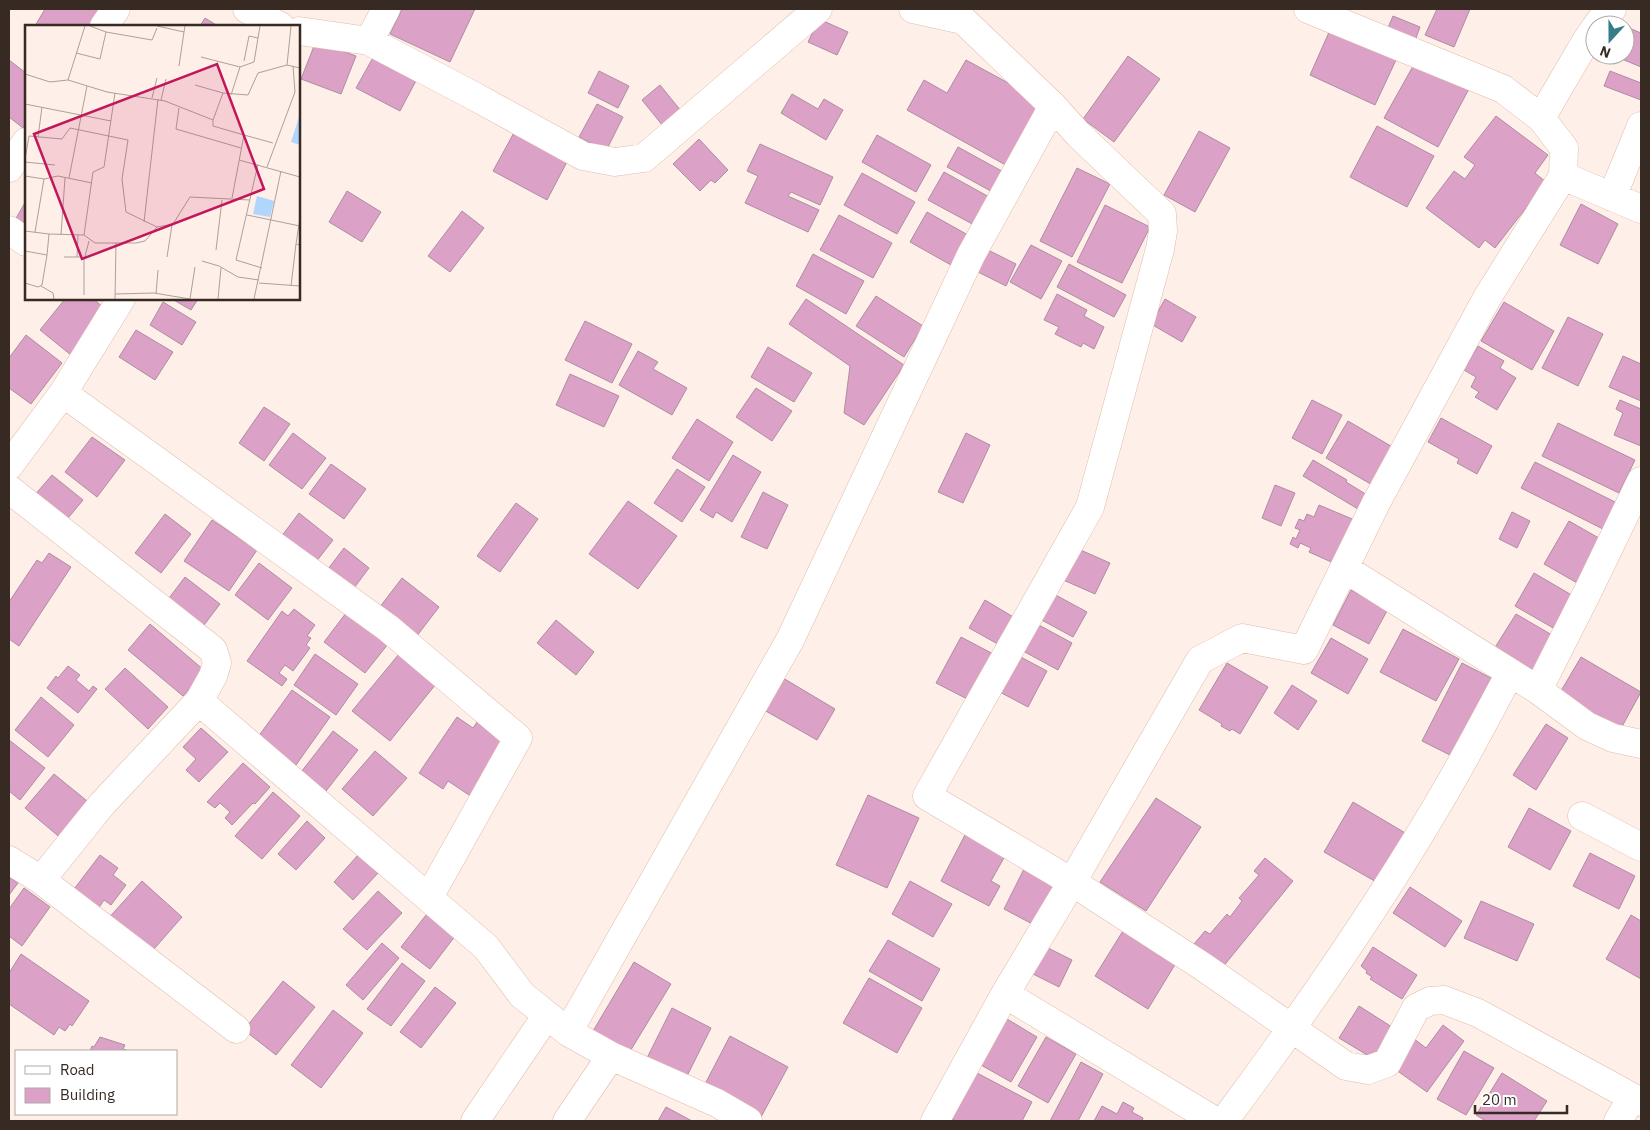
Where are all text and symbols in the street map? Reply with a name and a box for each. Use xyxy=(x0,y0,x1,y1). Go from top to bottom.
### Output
north arrow xyxy=(1585,15,1635,65)
inset map xyxy=(25,25,300,300)
text: N xyxy=(1597,42,1613,62)
legend xyxy=(15,1050,178,1115)
text: Road xyxy=(60,1060,95,1079)
scale bar xyxy=(1475,1082,1568,1114)
text: Building xyxy=(60,1085,115,1104)
text: 20 m xyxy=(1482,1090,1517,1109)

